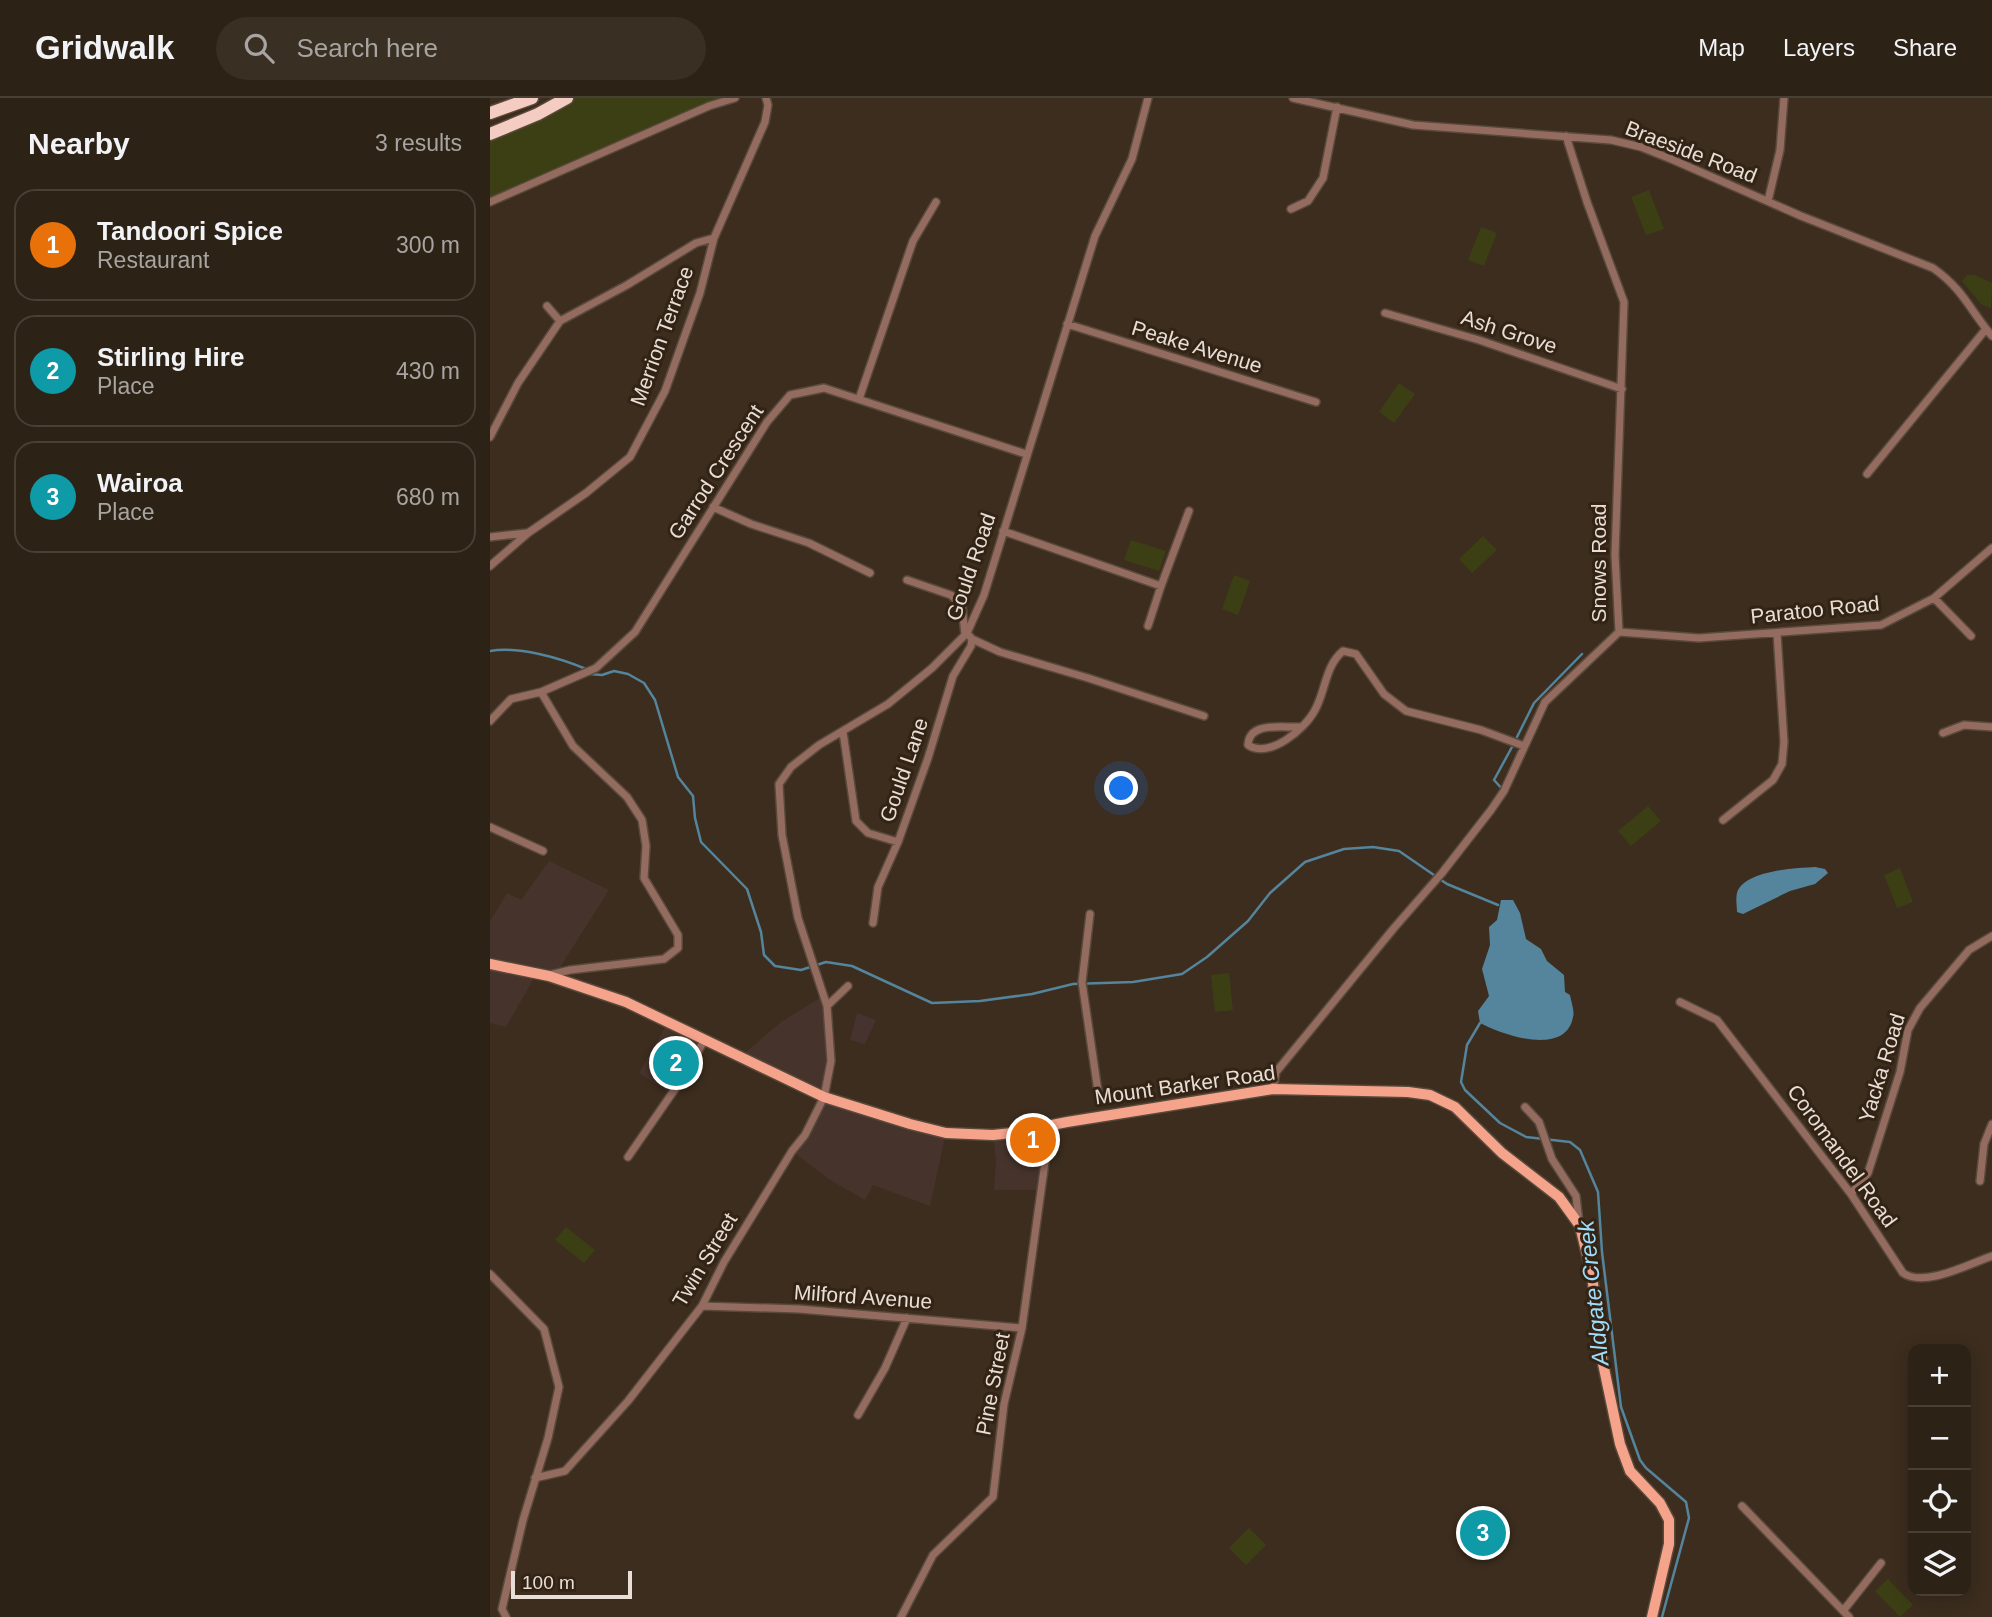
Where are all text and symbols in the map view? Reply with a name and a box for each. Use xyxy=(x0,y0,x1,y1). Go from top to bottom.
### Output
search box xyxy=(216,17,706,80)
text: Gridwalk xyxy=(35,29,174,66)
icon: search xyxy=(240,29,278,67)
text: Search here xyxy=(296,33,438,63)
text: Map xyxy=(1698,34,1745,61)
text: Layers xyxy=(1783,34,1855,61)
text: Share xyxy=(1893,34,1957,61)
street label: Braeside Road xyxy=(1622,116,1760,187)
text: Nearby xyxy=(28,127,130,160)
text: 3 results xyxy=(375,130,462,156)
text: Tandoori Spice xyxy=(97,216,283,246)
text: 1 xyxy=(47,232,59,258)
text: 300 m xyxy=(396,232,460,258)
text: Restaurant xyxy=(97,247,210,273)
street label: Merrion Terrace xyxy=(626,263,697,409)
street label: Ash Grove xyxy=(1458,305,1560,358)
street label: Peake Avenue xyxy=(1129,316,1265,377)
text: Stirling Hire xyxy=(97,342,244,372)
text: 2 xyxy=(47,358,59,384)
text: 430 m xyxy=(396,358,460,384)
text: Place xyxy=(97,373,155,399)
street label: Garrod Crescent xyxy=(664,400,768,543)
text: Wairoa xyxy=(97,468,183,498)
text: 3 xyxy=(47,484,59,510)
text: 680 m xyxy=(396,484,460,510)
text: Place xyxy=(97,499,155,525)
street label: Snows Road xyxy=(1587,503,1610,623)
street label: Gould Road xyxy=(941,510,1000,624)
street label: Paratoo Road xyxy=(1749,591,1881,628)
street label: Gould Lane xyxy=(875,715,932,825)
your location xyxy=(1104,771,1138,805)
street label: Yacka Road xyxy=(1854,1011,1909,1125)
pin: 2 xyxy=(653,1037,699,1089)
street label: Mount Barker Road xyxy=(1093,1060,1277,1109)
street label: Coromandel Road xyxy=(1783,1080,1902,1231)
pin: 1 xyxy=(1010,1114,1056,1166)
street label: Twin Street xyxy=(668,1209,742,1311)
water label: Aldgate Creek xyxy=(1572,1218,1614,1369)
street label: Milford Avenue xyxy=(793,1280,933,1313)
street label: Pine Street xyxy=(971,1331,1014,1437)
map controls xyxy=(1908,1344,1971,1596)
button: + xyxy=(1908,1344,1971,1407)
button: − xyxy=(1908,1407,1971,1470)
button: locate xyxy=(1908,1470,1971,1533)
pin: 3 xyxy=(1460,1507,1506,1559)
button: layers xyxy=(1908,1533,1971,1596)
scale bar xyxy=(511,1568,632,1600)
text: 100 m xyxy=(522,1572,575,1593)

